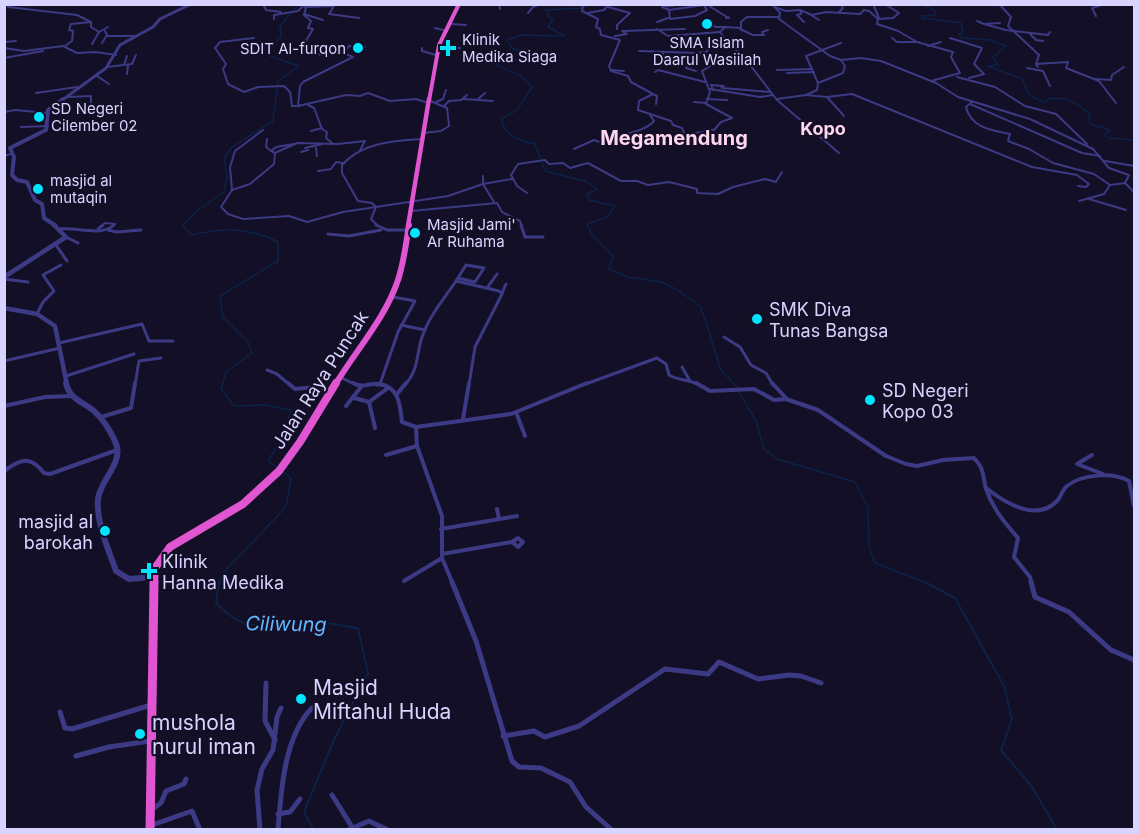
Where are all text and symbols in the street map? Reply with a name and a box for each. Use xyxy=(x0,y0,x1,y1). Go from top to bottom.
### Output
marker: SMA Islam Daarul Wasiilah xyxy=(700,17,714,31)
place label: Klinik Medika Siaga xyxy=(462,30,557,66)
place label: SMA Islam Daarul Wasiilah xyxy=(653,33,761,69)
place label: SDIT Al-furqon xyxy=(240,39,346,58)
marker: Klinik Medika Siaga xyxy=(439,39,457,57)
marker: SDIT Al-furqon xyxy=(351,41,365,55)
place label: SD Negeri Cilember 02 xyxy=(51,99,138,135)
marker: SD Negeri Cilember 02 xyxy=(32,110,46,124)
district label: Kopo xyxy=(800,118,846,139)
district label: Megamendung xyxy=(600,126,748,150)
place label: masjid al mutaqin xyxy=(50,171,112,207)
marker: masjid al mutaqin xyxy=(31,182,45,196)
place label: Masjid Jami' Ar Ruhama xyxy=(427,215,516,251)
marker: Masjid Jami' Ar Ruhama xyxy=(408,226,422,240)
place label: SMK Diva Tunas Bangsa xyxy=(769,299,888,341)
street label: Jalan Raya Puncak xyxy=(268,307,373,453)
marker: SMK Diva Tunas Bangsa xyxy=(750,312,764,326)
place label: SD Negeri Kopo 03 xyxy=(882,380,969,422)
marker: SD Negeri Kopo 03 xyxy=(863,393,877,407)
place label: masjid al barokah xyxy=(18,511,93,553)
marker: masjid al barokah xyxy=(98,524,112,538)
place label: Klinik Hanna Medika xyxy=(162,551,284,593)
marker: Klinik Hanna Medika xyxy=(140,562,158,580)
water label: Ciliwung xyxy=(245,611,327,637)
place label: Masjid Miftahul Huda xyxy=(313,675,451,724)
marker: Masjid Miftahul Huda xyxy=(294,692,308,706)
place label: mushola nurul iman xyxy=(152,710,256,759)
marker: mushola nurul iman xyxy=(133,727,147,741)

